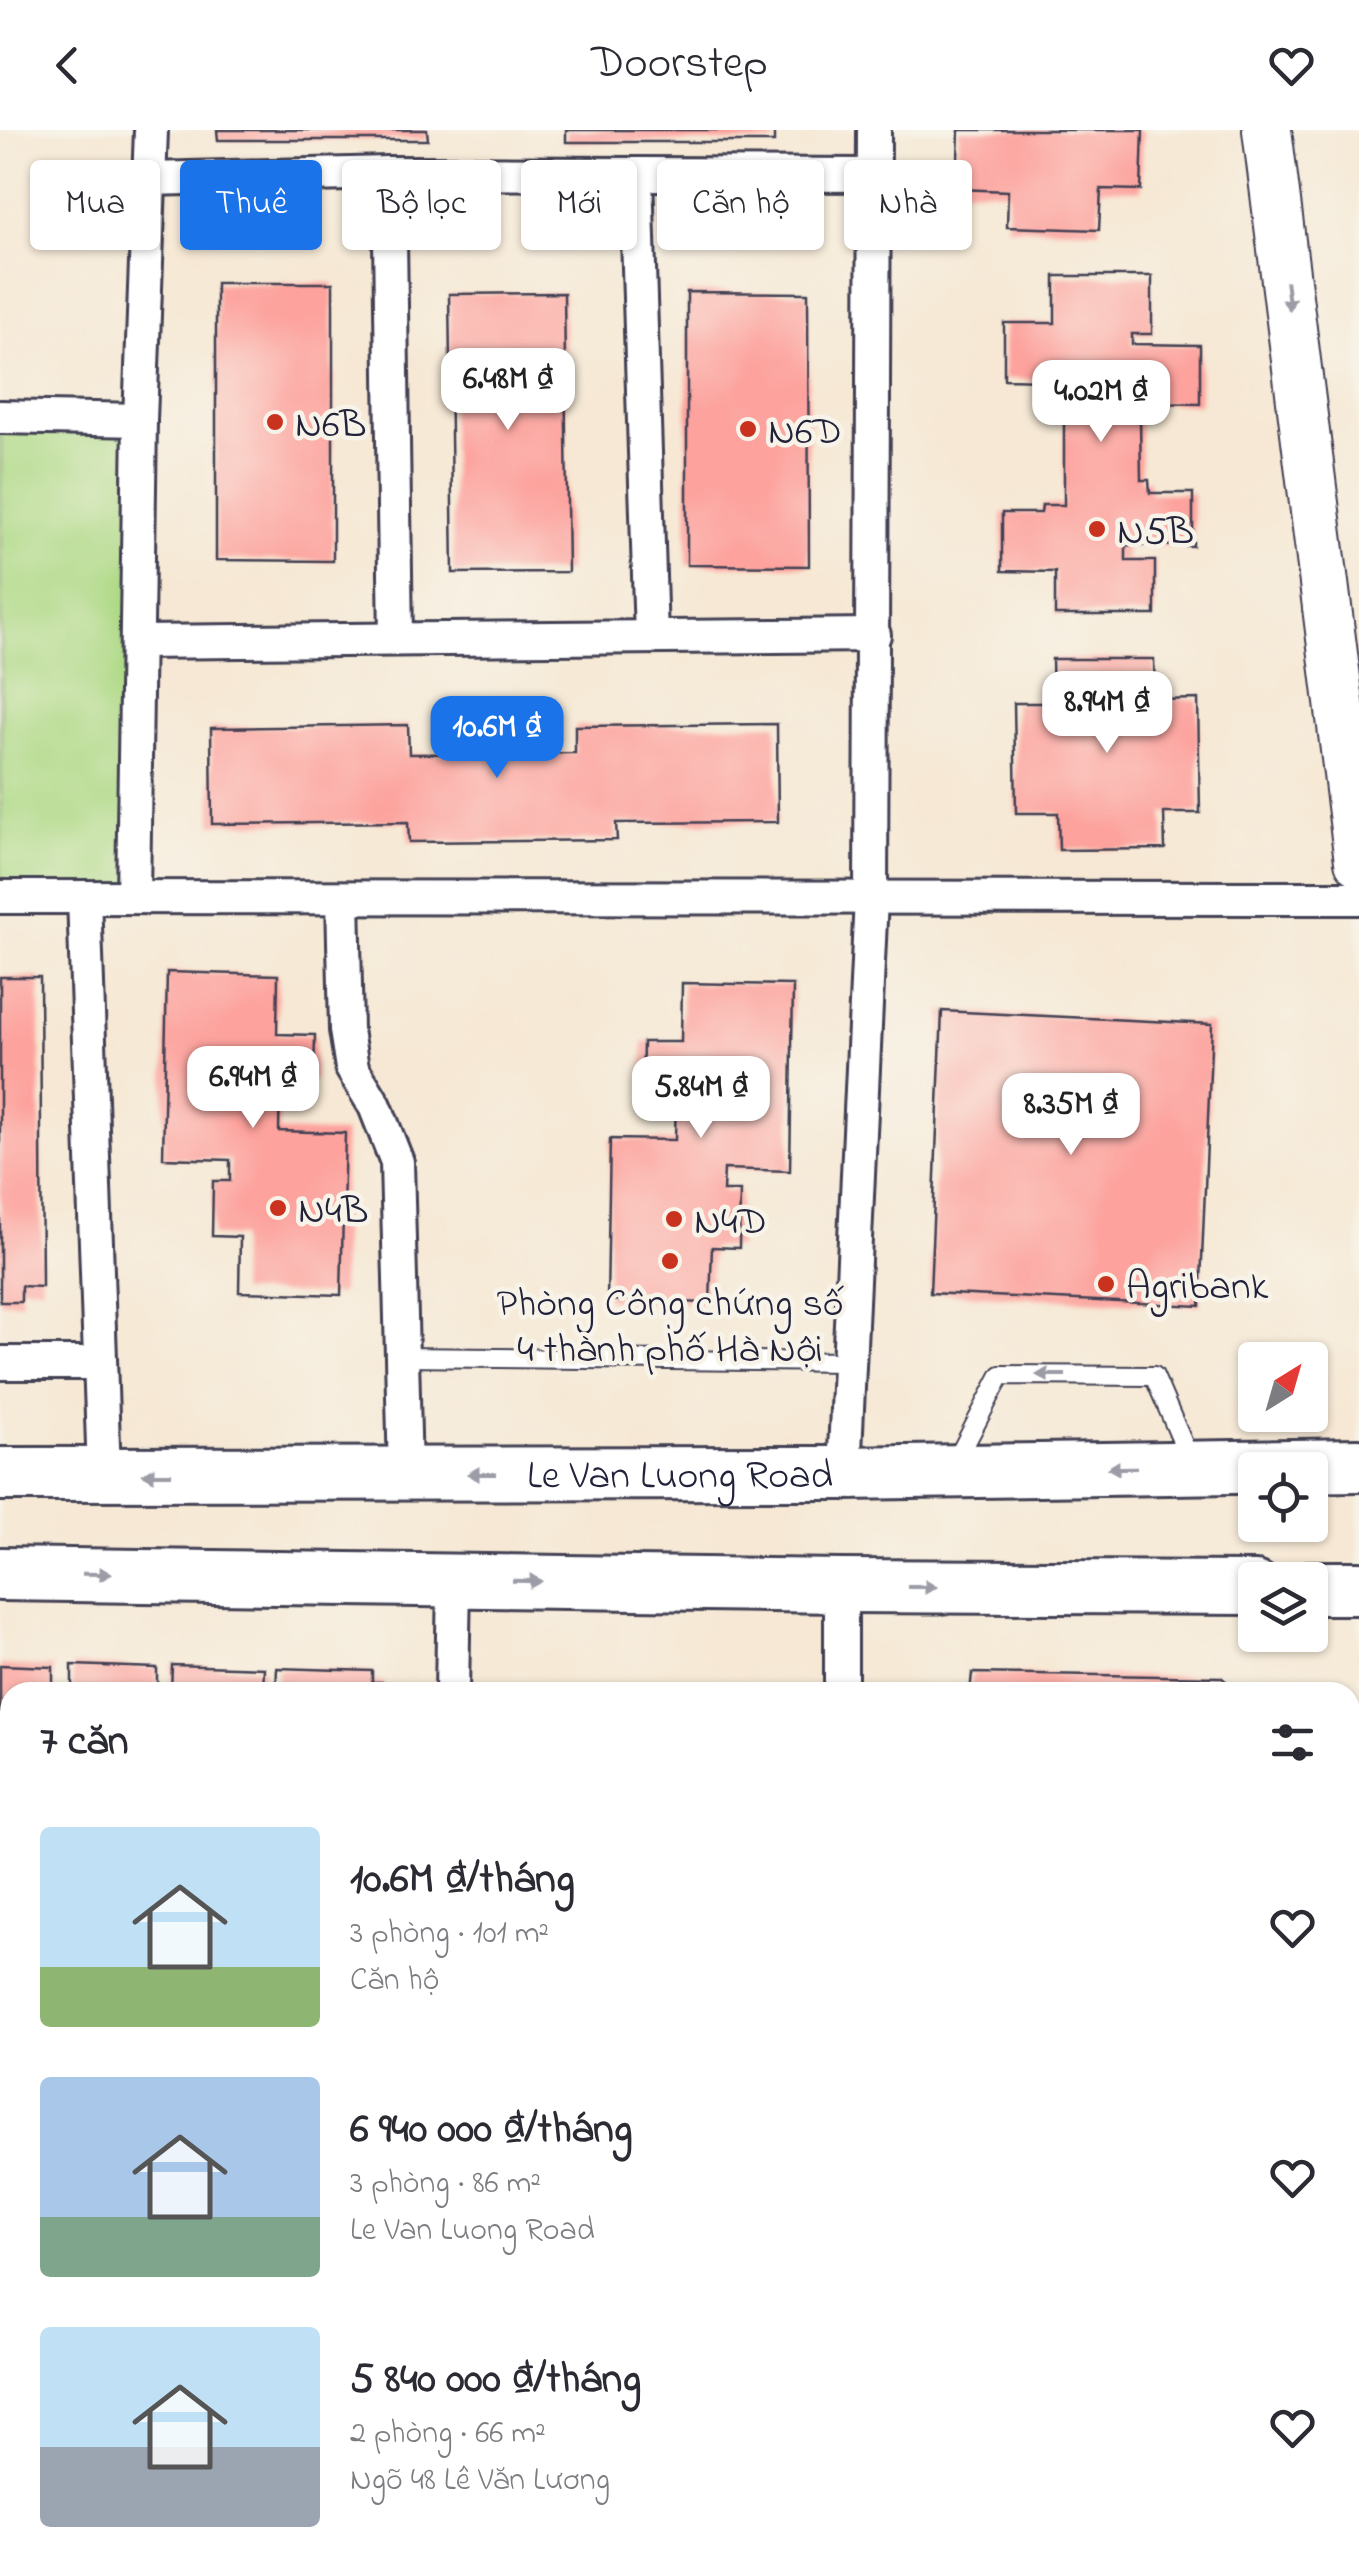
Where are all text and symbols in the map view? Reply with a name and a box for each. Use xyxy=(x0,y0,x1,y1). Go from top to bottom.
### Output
text: Doorstep xyxy=(591,32,768,98)
icon: back xyxy=(40,38,95,93)
icon: heart xyxy=(1264,38,1319,93)
chip: Mua xyxy=(30,160,160,250)
chip: Thuê xyxy=(180,160,322,250)
chip: Bộ lọc xyxy=(342,160,501,250)
chip: Mới xyxy=(521,160,637,250)
chip: Căn hộ xyxy=(657,160,824,250)
chip: Nhà xyxy=(844,160,972,250)
one-way arrow xyxy=(1280,281,1296,313)
pin: 6.48M ₫ xyxy=(416,348,600,433)
text: 6.48M ₫ xyxy=(463,357,553,404)
pin: 4.02M ₫ xyxy=(1009,360,1193,445)
text: 4.02M ₫ xyxy=(1054,369,1148,416)
place label: N6B xyxy=(295,397,367,456)
place label: N6D xyxy=(768,404,842,463)
marker: N6B xyxy=(264,411,286,433)
marker: N6D xyxy=(737,418,759,440)
place label: N5B xyxy=(1117,504,1194,563)
marker: N5B xyxy=(1086,518,1108,540)
pin: 8.94M ₫ xyxy=(1015,671,1199,756)
text: 8.94M ₫ xyxy=(1064,680,1150,727)
pin: 10.6M ₫ xyxy=(405,696,589,781)
text: 10.6M ₫ xyxy=(453,705,541,752)
pin: 6.94M ₫ xyxy=(161,1046,345,1131)
text: 6.94M ₫ xyxy=(209,1055,297,1102)
pin: 5.84M ₫ xyxy=(609,1056,793,1141)
text: 5.84M ₫ xyxy=(654,1065,748,1112)
pin: 8.35M ₫ xyxy=(979,1073,1163,1158)
text: 8.35M ₫ xyxy=(1024,1082,1118,1129)
place label: N4B xyxy=(298,1183,368,1242)
place label: N4D xyxy=(694,1194,767,1253)
marker: N4B xyxy=(267,1197,289,1219)
marker: N4D xyxy=(663,1208,685,1230)
marker: Phòng Công chứng số 4 thành phố Hà Nội xyxy=(659,1250,681,1272)
place label: Agribank xyxy=(1126,1259,1269,1318)
marker: Agribank xyxy=(1095,1273,1117,1295)
place label: Phòng Công chứng số 4 thành phố Hà Nội xyxy=(496,1276,844,1381)
north arrow xyxy=(1238,1342,1328,1432)
map controls xyxy=(1238,1342,1328,1652)
one-way arrow xyxy=(1035,1367,1067,1383)
street label: Le Van Luong Road xyxy=(527,1448,833,1507)
button: locate xyxy=(1238,1452,1328,1542)
one-way arrow xyxy=(1105,1461,1137,1477)
one-way arrow xyxy=(140,1466,172,1482)
one-way arrow xyxy=(465,1466,497,1482)
button: layers xyxy=(1238,1562,1328,1652)
one-way arrow xyxy=(82,1566,114,1582)
one-way arrow xyxy=(512,1573,544,1589)
one-way arrow xyxy=(907,1579,939,1595)
text: 7 căn xyxy=(40,1712,128,1773)
icon: filters xyxy=(1265,1715,1320,1770)
text: 10.6M ₫/tháng xyxy=(350,1850,575,1911)
icon: home xyxy=(120,1867,240,1987)
icon: heart xyxy=(1265,1900,1320,1955)
text: 3 phòng · 101 m² xyxy=(350,1911,549,1958)
text: Căn hộ xyxy=(350,1958,438,2005)
text: 6 940 000 ₫/tháng xyxy=(350,2100,633,2161)
icon: home xyxy=(120,2117,240,2237)
icon: heart xyxy=(1265,2150,1320,2205)
text: 3 phòng · 86 m² xyxy=(350,2161,541,2208)
text: Le Van Luong Road xyxy=(350,2208,595,2255)
text: 5 840 000 ₫/tháng xyxy=(350,2350,641,2411)
icon: home xyxy=(120,2367,240,2487)
icon: heart xyxy=(1265,2400,1320,2455)
text: 2 phòng · 66 m² xyxy=(350,2411,546,2458)
text: Ngõ 48 Lê Văn Lương xyxy=(350,2458,610,2505)

